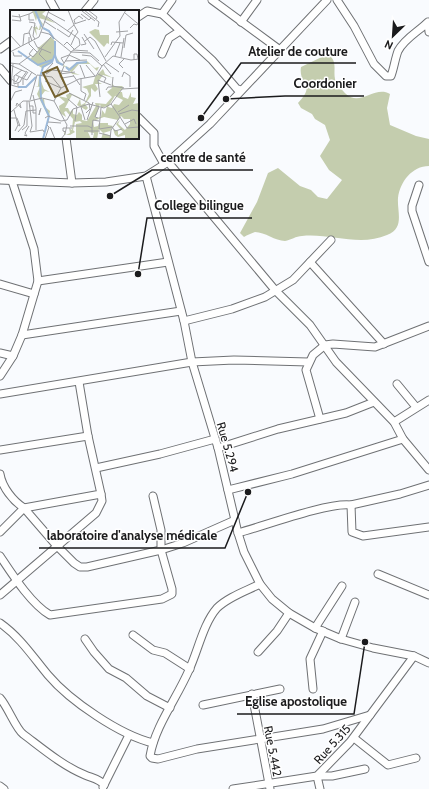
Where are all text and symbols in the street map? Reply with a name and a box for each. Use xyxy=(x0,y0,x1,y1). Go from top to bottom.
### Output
inset map xyxy=(10,10,139,139)
north arrow xyxy=(373,16,413,56)
text: N xyxy=(382,37,395,53)
callout: Atelier de couture xyxy=(241,38,356,63)
text: Atelier de couture xyxy=(248,43,348,59)
callout: Coordonier xyxy=(285,71,364,96)
text: Coordonier xyxy=(294,75,357,91)
callout: centre de santé xyxy=(152,145,253,170)
text: centre de santé xyxy=(160,149,246,165)
callout: College bilingue xyxy=(147,193,252,218)
text: College bilingue xyxy=(154,197,244,213)
street label: Rue 5.294 xyxy=(214,420,242,474)
callout: laboratoire d'analyse médicale xyxy=(39,523,225,548)
text: laboratoire d'analyse médicale xyxy=(47,527,217,543)
callout: Eglise apostolique xyxy=(237,689,354,714)
text: Eglise apostolique xyxy=(245,693,347,709)
street label: Rue 5.315 xyxy=(310,721,354,767)
street label: Rue 5.442 xyxy=(261,724,285,778)

